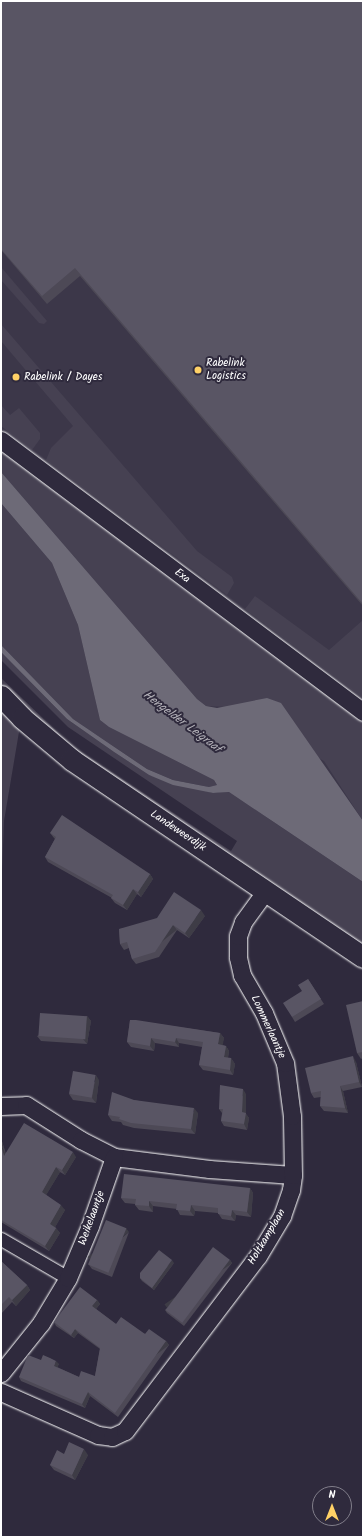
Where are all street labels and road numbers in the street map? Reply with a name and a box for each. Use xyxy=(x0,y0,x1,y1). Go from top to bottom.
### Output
street label: Exa xyxy=(172,566,192,586)
street label: Landeweerdijk xyxy=(148,808,208,854)
street label: Lommerlaantje xyxy=(248,993,288,1061)
street label: Weikelaantje xyxy=(76,1189,108,1247)
street label: Holtkamplaan xyxy=(245,1207,289,1267)

